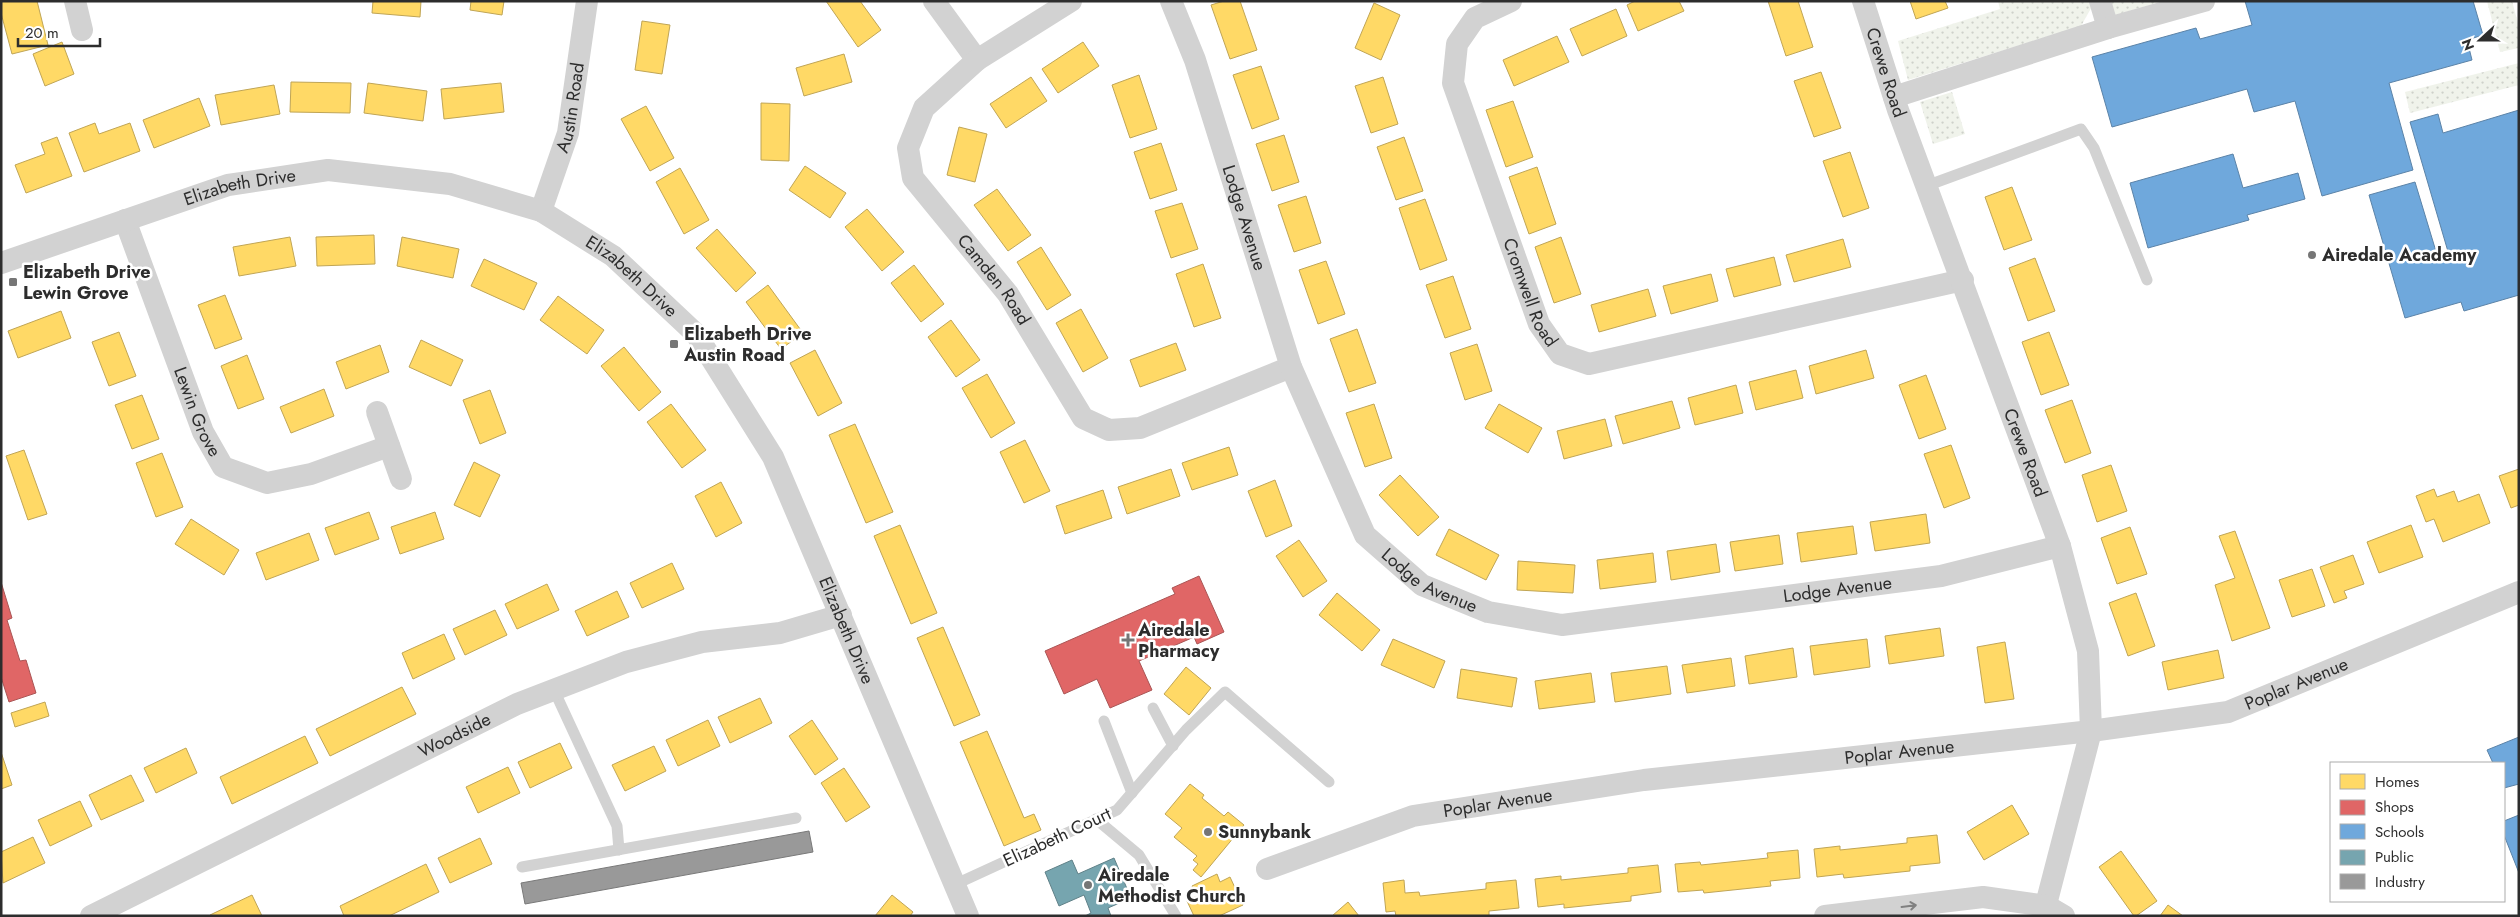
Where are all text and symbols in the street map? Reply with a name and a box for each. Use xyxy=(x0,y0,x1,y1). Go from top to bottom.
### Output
scale bar xyxy=(18,15,100,47)
north arrow xyxy=(2455,15,2505,65)
text: 20 m xyxy=(25,22,59,44)
street label: Crewe Road xyxy=(1859,24,1913,121)
text: N xyxy=(2457,36,2479,53)
street label: Austin Road xyxy=(549,61,591,156)
street label: Elizabeth Drive xyxy=(180,162,297,212)
street label: Lodge Avenue xyxy=(1216,162,1273,274)
street label: Camden Road xyxy=(951,228,1037,330)
street label: Elizabeth Drive xyxy=(581,229,683,323)
street label: Cromwell Road xyxy=(1496,234,1564,352)
place label: Airedale Academy xyxy=(2321,242,2477,268)
marker: Airedale Academy xyxy=(2306,249,2318,261)
place label: Elizabeth Drive Lewin Grove xyxy=(23,259,151,306)
marker: Elizabeth Drive Lewin Grove xyxy=(7,276,19,288)
place label: Elizabeth Drive Austin Road xyxy=(683,321,812,368)
marker: Elizabeth Drive Austin Road xyxy=(668,338,680,350)
street label: Lewin Grove xyxy=(167,363,228,462)
street label: Crewe Road xyxy=(1997,405,2054,501)
street label: Lodge Avenue xyxy=(1376,542,1481,619)
street label: Lodge Avenue xyxy=(1782,569,1893,609)
street label: Elizabeth Drive xyxy=(812,572,881,688)
place label: Airedale Pharmacy xyxy=(1137,617,1220,664)
marker: Airedale Pharmacy xyxy=(1122,634,1134,646)
street label: Poplar Avenue xyxy=(2241,651,2352,717)
street label: Woodside xyxy=(414,706,495,764)
street label: Poplar Avenue xyxy=(1843,733,1955,771)
legend xyxy=(2330,762,2505,902)
text: Homes xyxy=(2375,771,2419,793)
street label: Poplar Avenue xyxy=(1441,781,1554,824)
text: Shops xyxy=(2375,796,2414,818)
street label: Elizabeth Court xyxy=(999,800,1116,873)
place label: Sunnybank xyxy=(1218,819,1312,845)
text: Schools xyxy=(2375,821,2424,843)
marker: Sunnybank xyxy=(1202,826,1214,838)
text: Public xyxy=(2375,846,2414,868)
place label: Airedale Methodist Church xyxy=(1097,862,1246,909)
text: Industry xyxy=(2375,871,2425,893)
marker: Airedale Methodist Church xyxy=(1082,879,1094,891)
one-way arrow xyxy=(1900,901,1916,911)

